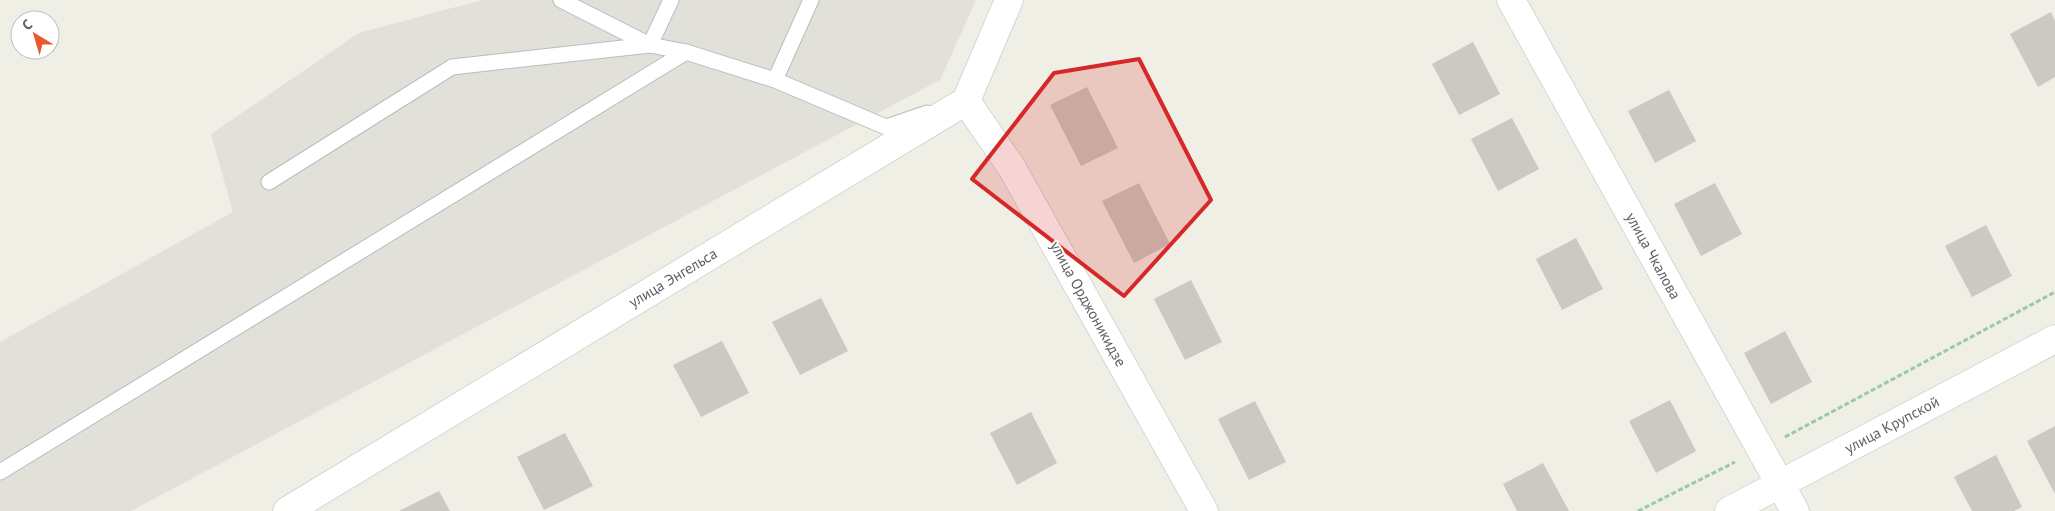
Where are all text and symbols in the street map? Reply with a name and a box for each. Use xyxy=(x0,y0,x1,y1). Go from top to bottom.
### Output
north arrow xyxy=(10,10,60,60)
text: С xyxy=(18,15,36,34)
street label: улица Чкалова xyxy=(1622,209,1685,303)
street label: улица Орджоникидзе xyxy=(1046,238,1131,370)
street label: улица Энгельса xyxy=(625,244,721,311)
street label: улица Крупской xyxy=(1841,392,1942,457)

